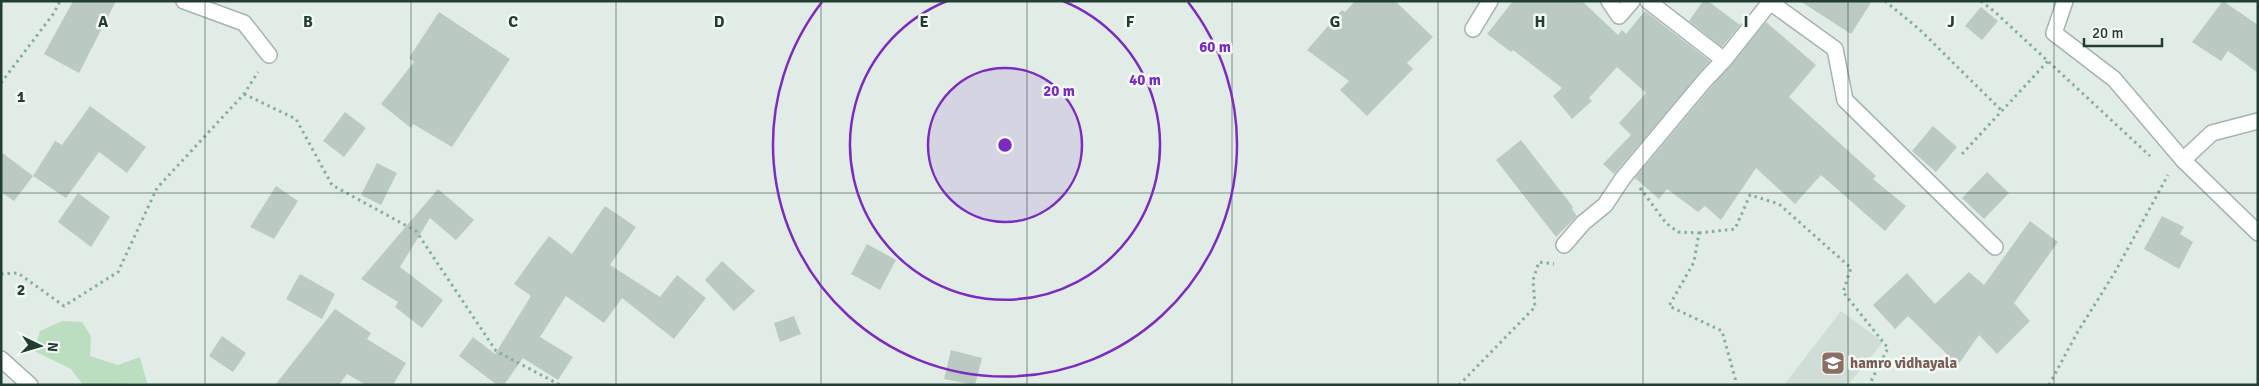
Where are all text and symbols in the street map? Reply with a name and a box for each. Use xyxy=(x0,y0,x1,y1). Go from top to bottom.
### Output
text: A xyxy=(98,12,109,32)
text: B xyxy=(303,12,313,32)
text: C xyxy=(508,12,518,32)
text: D xyxy=(714,12,725,32)
text: E xyxy=(919,12,929,32)
text: F xyxy=(1126,12,1135,32)
text: G xyxy=(1330,12,1340,32)
text: H xyxy=(1535,12,1545,32)
text: I xyxy=(1743,12,1749,32)
text: J xyxy=(1947,12,1955,32)
scale bar xyxy=(2084,15,2162,47)
text: 20 m xyxy=(2092,24,2123,42)
text: 60 m xyxy=(1199,38,1231,56)
text: 40 m xyxy=(1129,71,1161,89)
text: 20 m xyxy=(1043,82,1075,100)
text: 1 xyxy=(17,87,26,107)
centre of rings xyxy=(996,136,1014,154)
text: 2 xyxy=(17,280,25,300)
north arrow xyxy=(15,321,65,371)
text: N xyxy=(44,341,61,353)
school or university icon: hamro vidhayala xyxy=(1820,350,1846,376)
place label: hamro vidhayala xyxy=(1850,354,1958,372)

